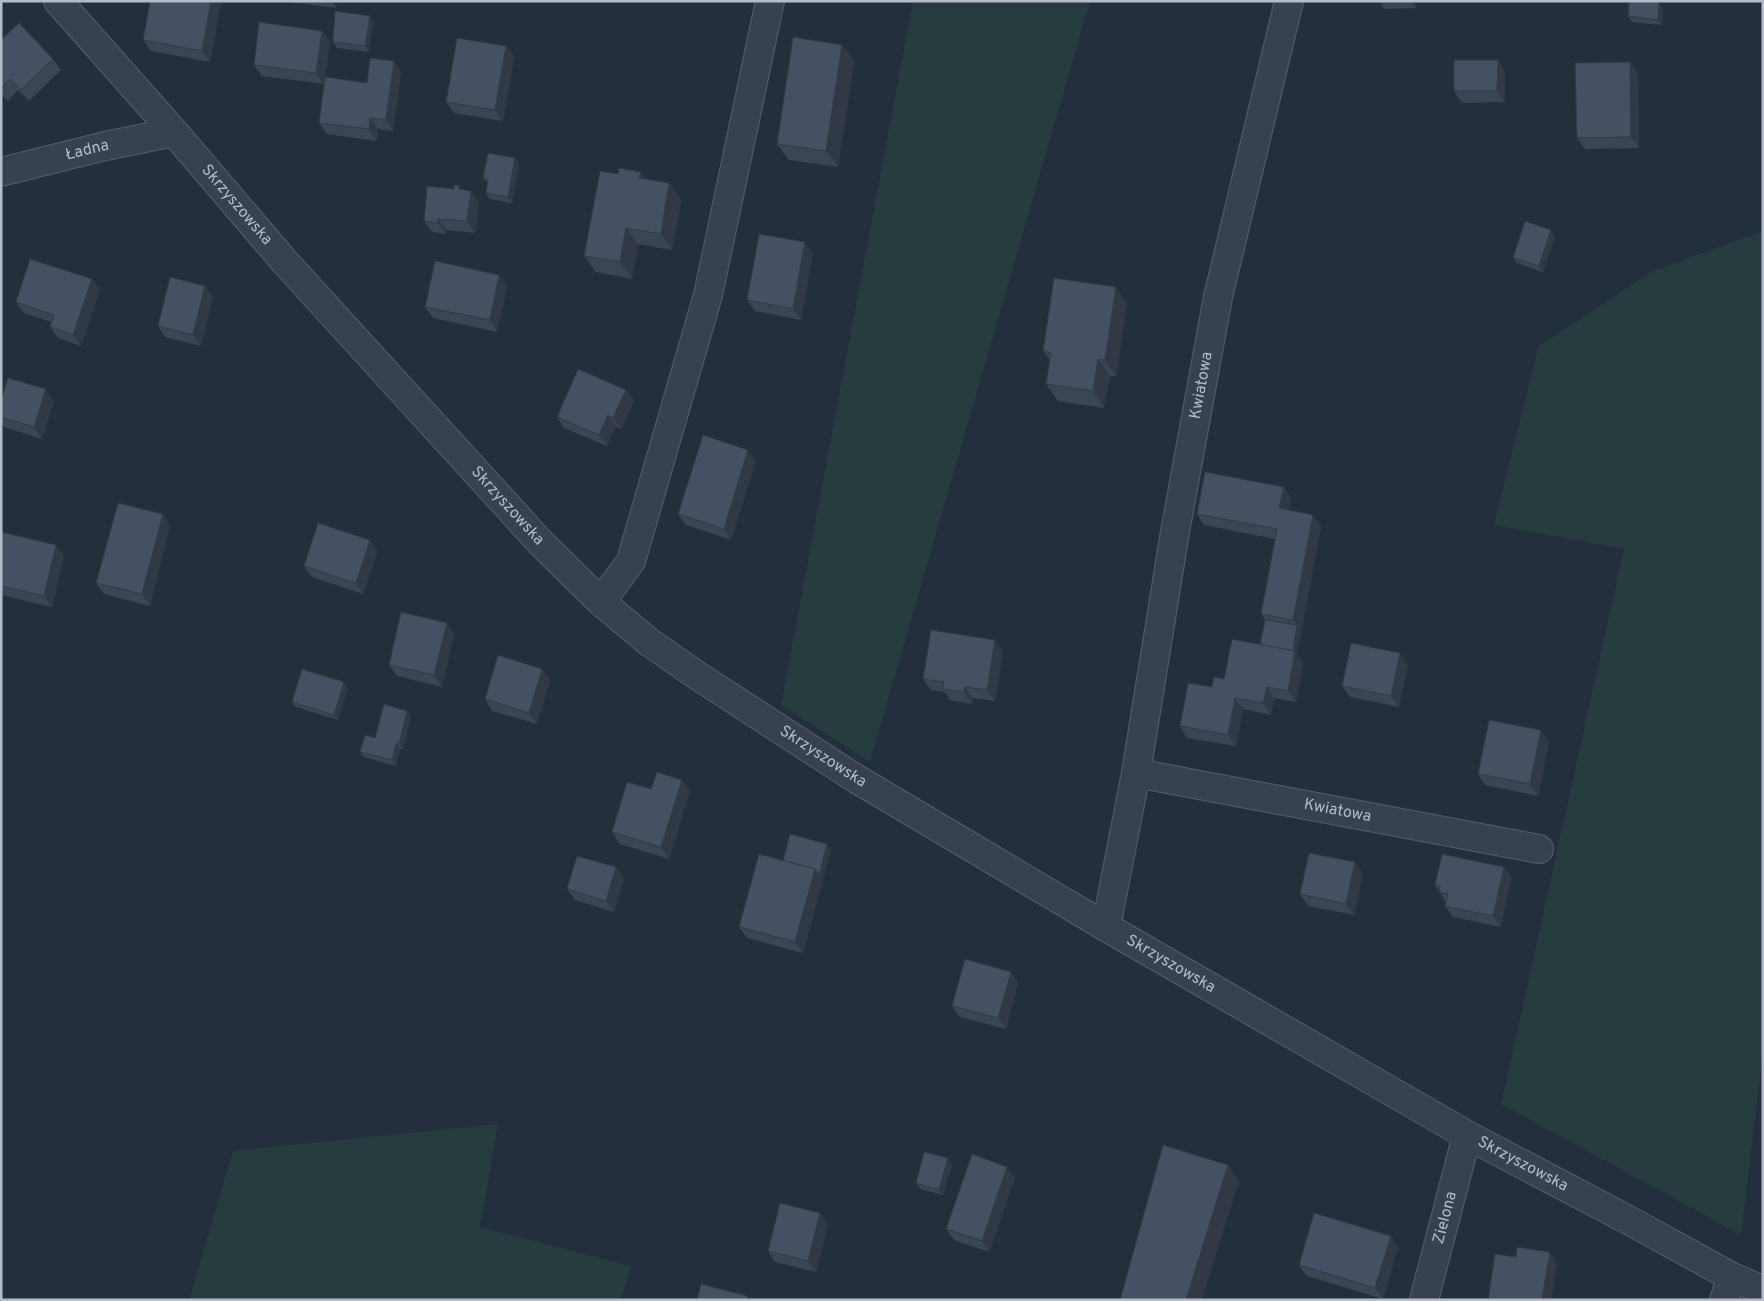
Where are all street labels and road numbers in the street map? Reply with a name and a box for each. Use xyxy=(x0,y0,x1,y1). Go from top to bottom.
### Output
street label: Ładna xyxy=(64,136,111,165)
street label: Skrzyszowska xyxy=(196,161,276,249)
street label: Kwiatowa xyxy=(1186,350,1218,421)
street label: Skrzyszowska xyxy=(466,462,548,550)
street label: Skrzyszowska xyxy=(775,721,870,792)
street label: Kwiatowa xyxy=(1302,795,1373,827)
street label: Skrzyszowska xyxy=(1122,931,1219,998)
street label: Skrzyszowska xyxy=(1474,1132,1572,1196)
street label: Zielona xyxy=(1429,1189,1462,1246)

